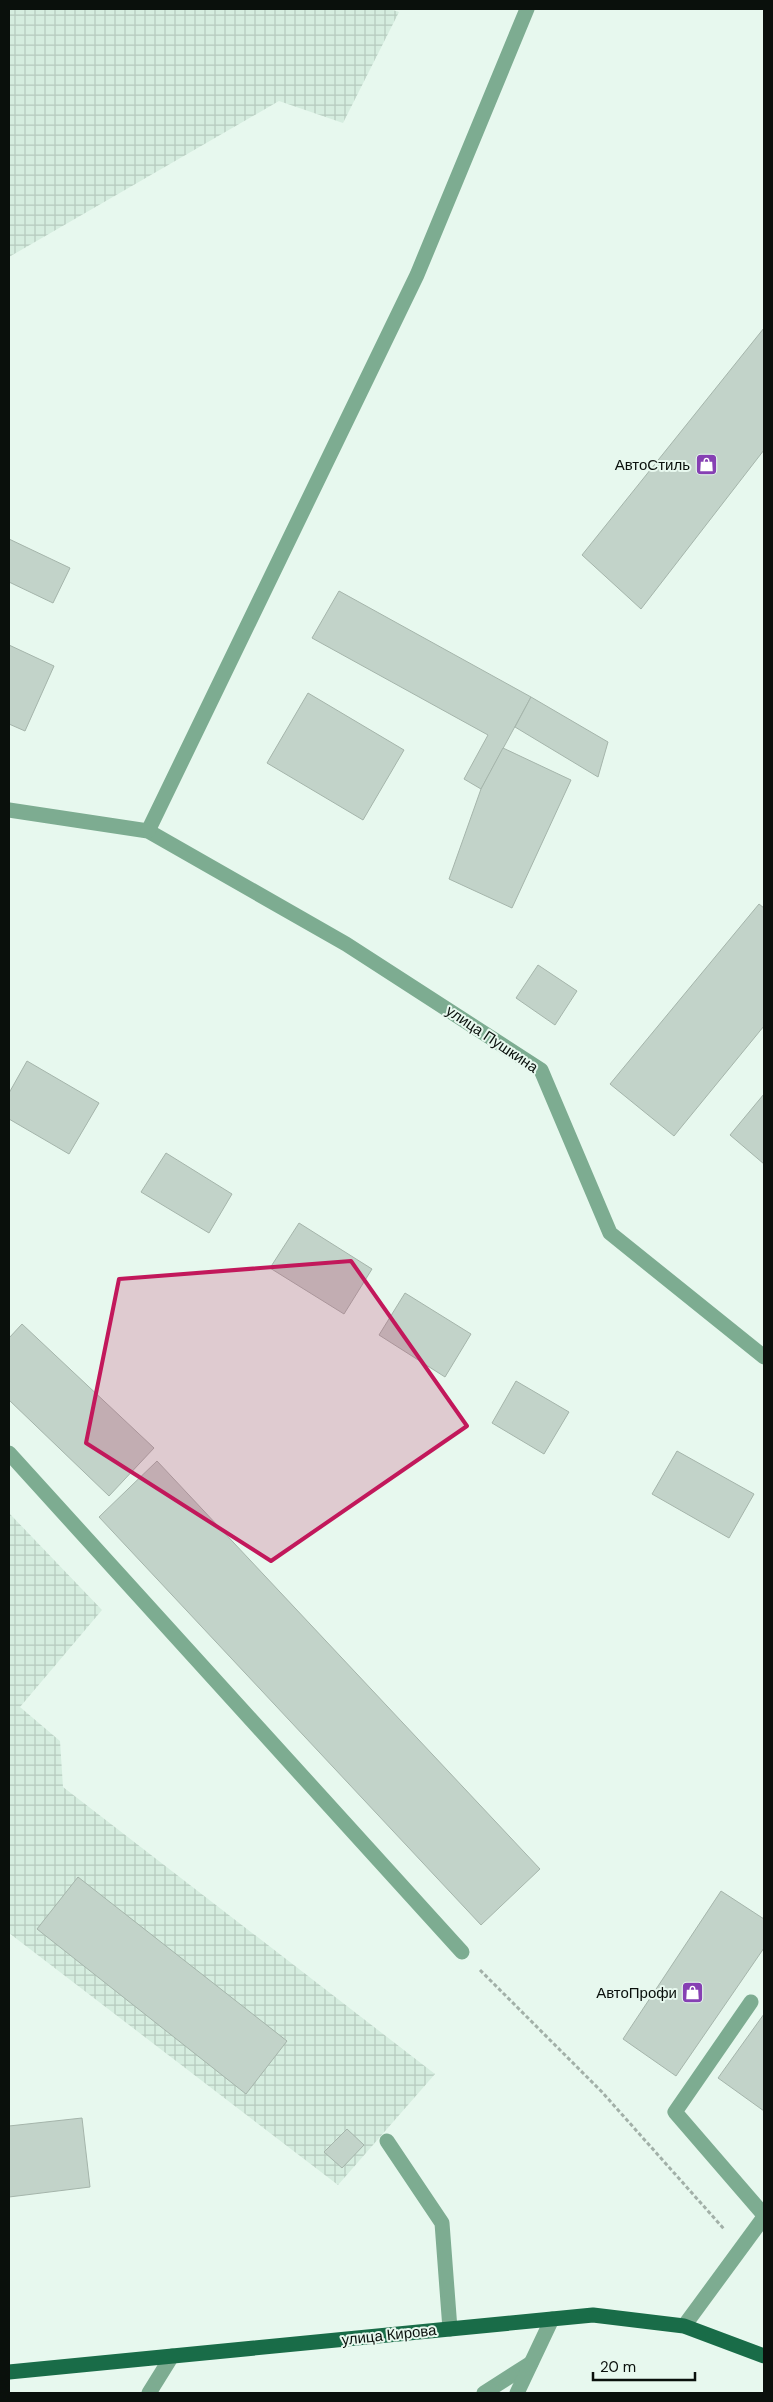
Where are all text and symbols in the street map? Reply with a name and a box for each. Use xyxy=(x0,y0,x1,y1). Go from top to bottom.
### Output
shop icon: АвтоСтиль xyxy=(694,453,718,477)
place label: АвтоСтиль xyxy=(615,455,690,475)
street label: улица Пушкина xyxy=(442,1001,543,1078)
shop icon: АвтоПрофи xyxy=(681,1981,705,2005)
place label: АвтоПрофи xyxy=(596,1983,677,2003)
street label: улица Кирова xyxy=(341,2320,438,2350)
scale bar xyxy=(593,2350,696,2382)
text: 20 m xyxy=(600,2357,636,2377)

